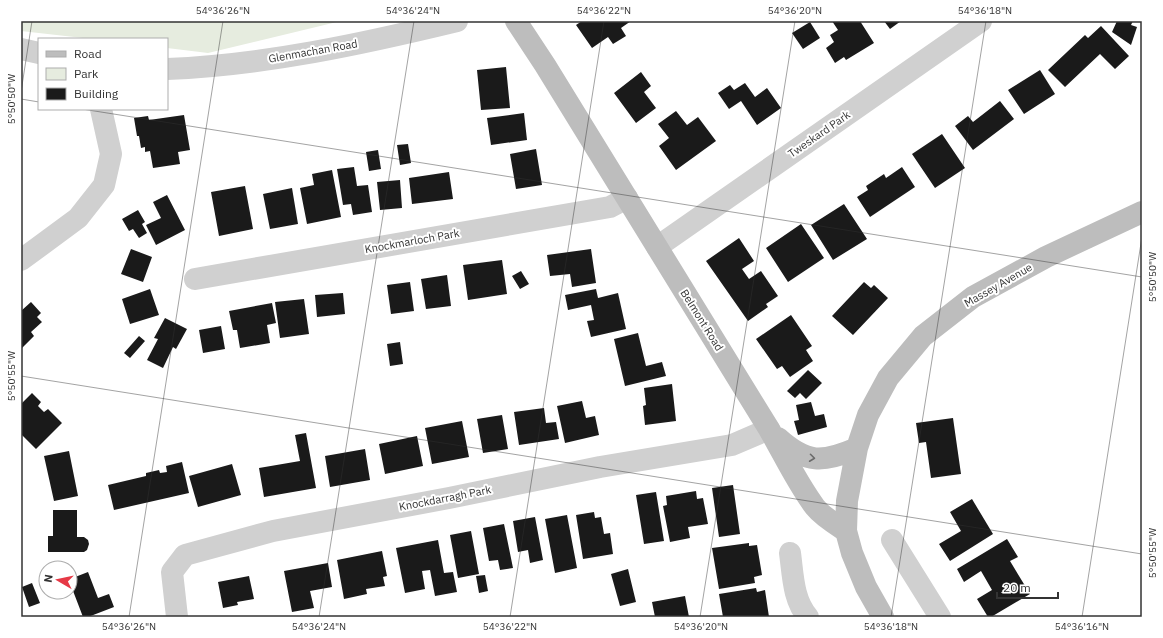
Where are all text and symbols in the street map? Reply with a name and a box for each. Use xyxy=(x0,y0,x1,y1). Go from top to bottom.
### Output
text: 54°36'26"N xyxy=(196,4,250,17)
text: 54°36'24"N xyxy=(386,4,440,17)
text: 54°36'22"N xyxy=(577,4,631,17)
text: 54°36'20"N xyxy=(768,4,822,17)
text: 54°36'18"N xyxy=(958,4,1012,17)
street label: Glenmachan Road xyxy=(267,36,359,66)
legend xyxy=(38,38,168,110)
text: Road xyxy=(74,46,102,61)
text: Park xyxy=(74,66,99,81)
text: 5°50'50"W xyxy=(5,74,18,124)
text: Building xyxy=(74,86,119,101)
street label: Tweskard Park xyxy=(785,107,853,161)
street label: Knockmarloch Park xyxy=(364,226,461,256)
text: 5°50'50"W xyxy=(1146,252,1159,302)
street label: Massey Avenue xyxy=(961,260,1035,310)
street label: Belmont Road xyxy=(678,287,726,353)
text: 5°50'55"W xyxy=(5,351,18,401)
one-way arrow xyxy=(809,453,815,462)
street label: Knockdarragh Park xyxy=(398,482,492,514)
text: 5°50'55"W xyxy=(1146,528,1159,578)
north arrow xyxy=(38,560,78,600)
text: N xyxy=(41,573,56,583)
scale bar xyxy=(997,574,1058,600)
text: 20 m xyxy=(1003,580,1031,595)
text: 54°36'26"N xyxy=(102,620,156,633)
text: 54°36'24"N xyxy=(292,620,346,633)
text: 54°36'22"N xyxy=(483,620,537,633)
text: 54°36'20"N xyxy=(674,620,728,633)
text: 54°36'18"N xyxy=(864,620,918,633)
text: 54°36'16"N xyxy=(1055,620,1109,633)

